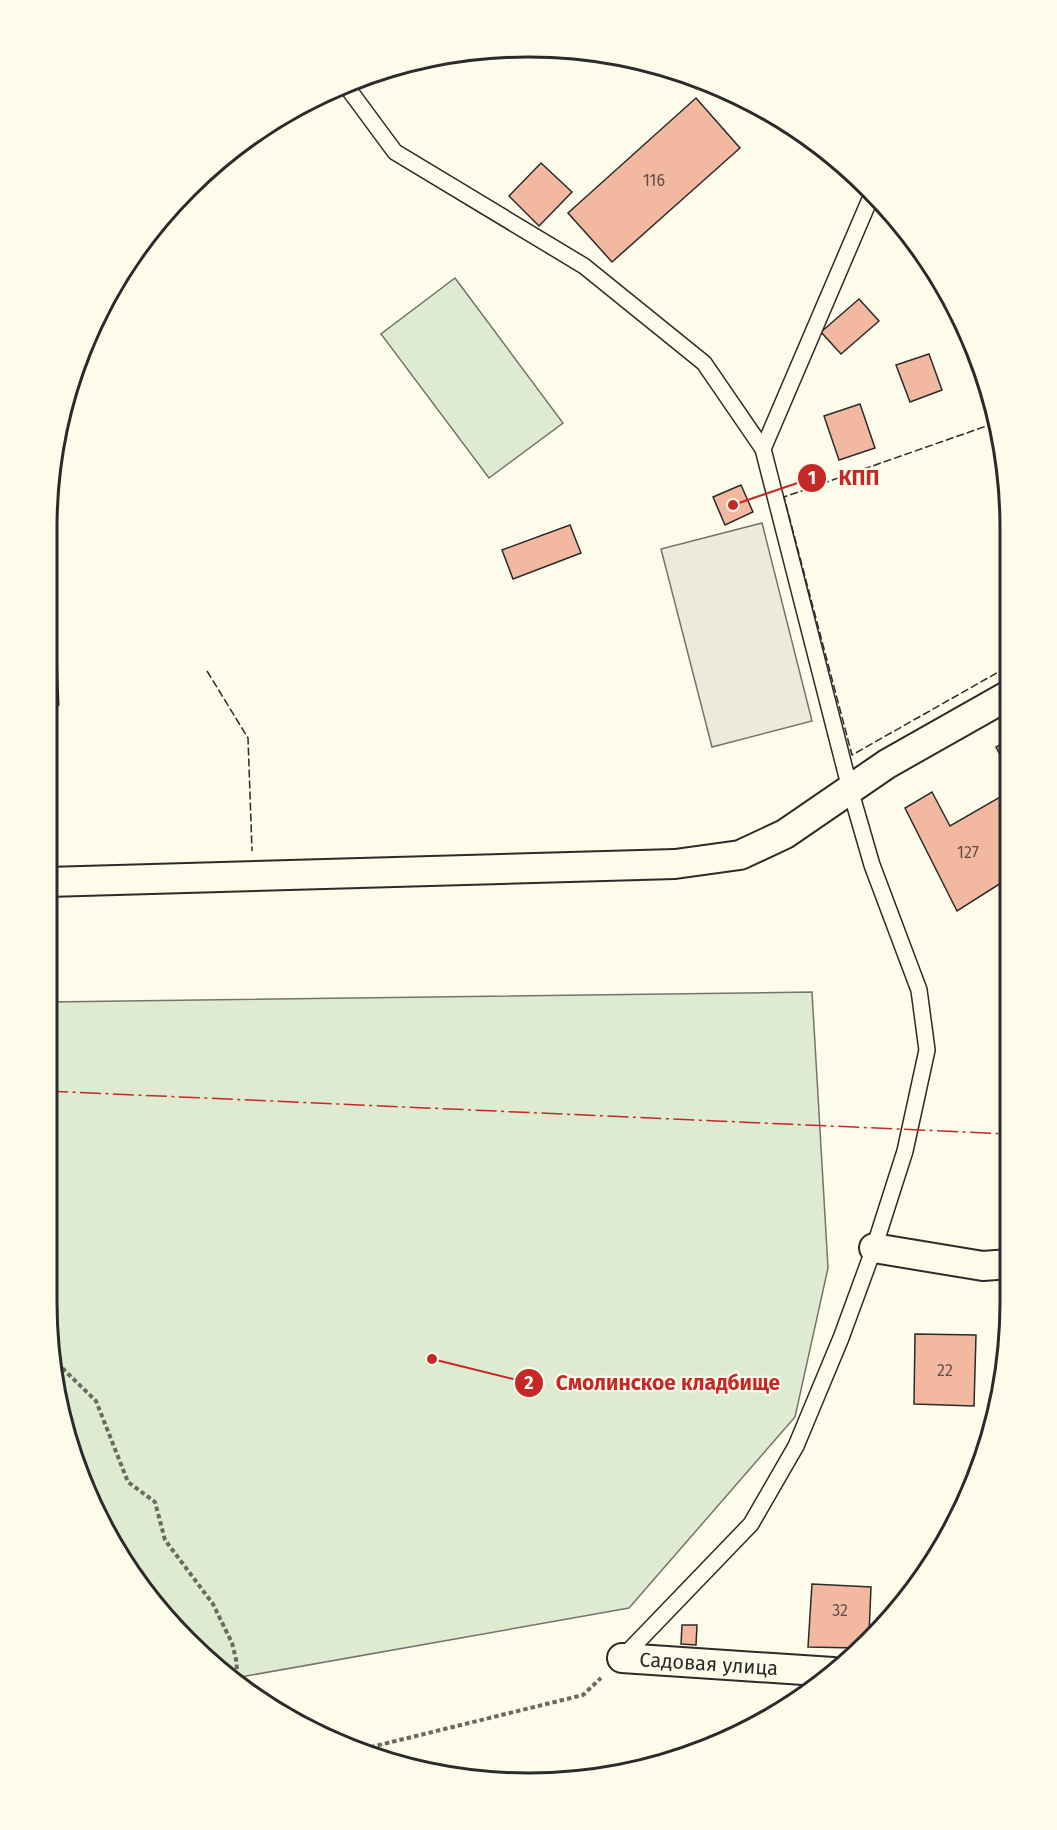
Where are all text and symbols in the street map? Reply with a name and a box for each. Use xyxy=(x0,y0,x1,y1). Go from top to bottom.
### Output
house number: 116 xyxy=(643,171,665,190)
callout: КПП xyxy=(797,458,891,497)
text: КПП xyxy=(839,465,879,491)
text: 1 xyxy=(808,467,816,489)
house number: 127 xyxy=(957,843,979,862)
house number: 22 xyxy=(937,1361,953,1380)
callout: Смолинское кладбище xyxy=(514,1363,792,1402)
text: Смолинское кладбище xyxy=(556,1370,781,1396)
text: 2 xyxy=(524,1372,534,1394)
house number: 32 xyxy=(832,1601,848,1620)
street label: Садовая улица xyxy=(639,1647,779,1680)

